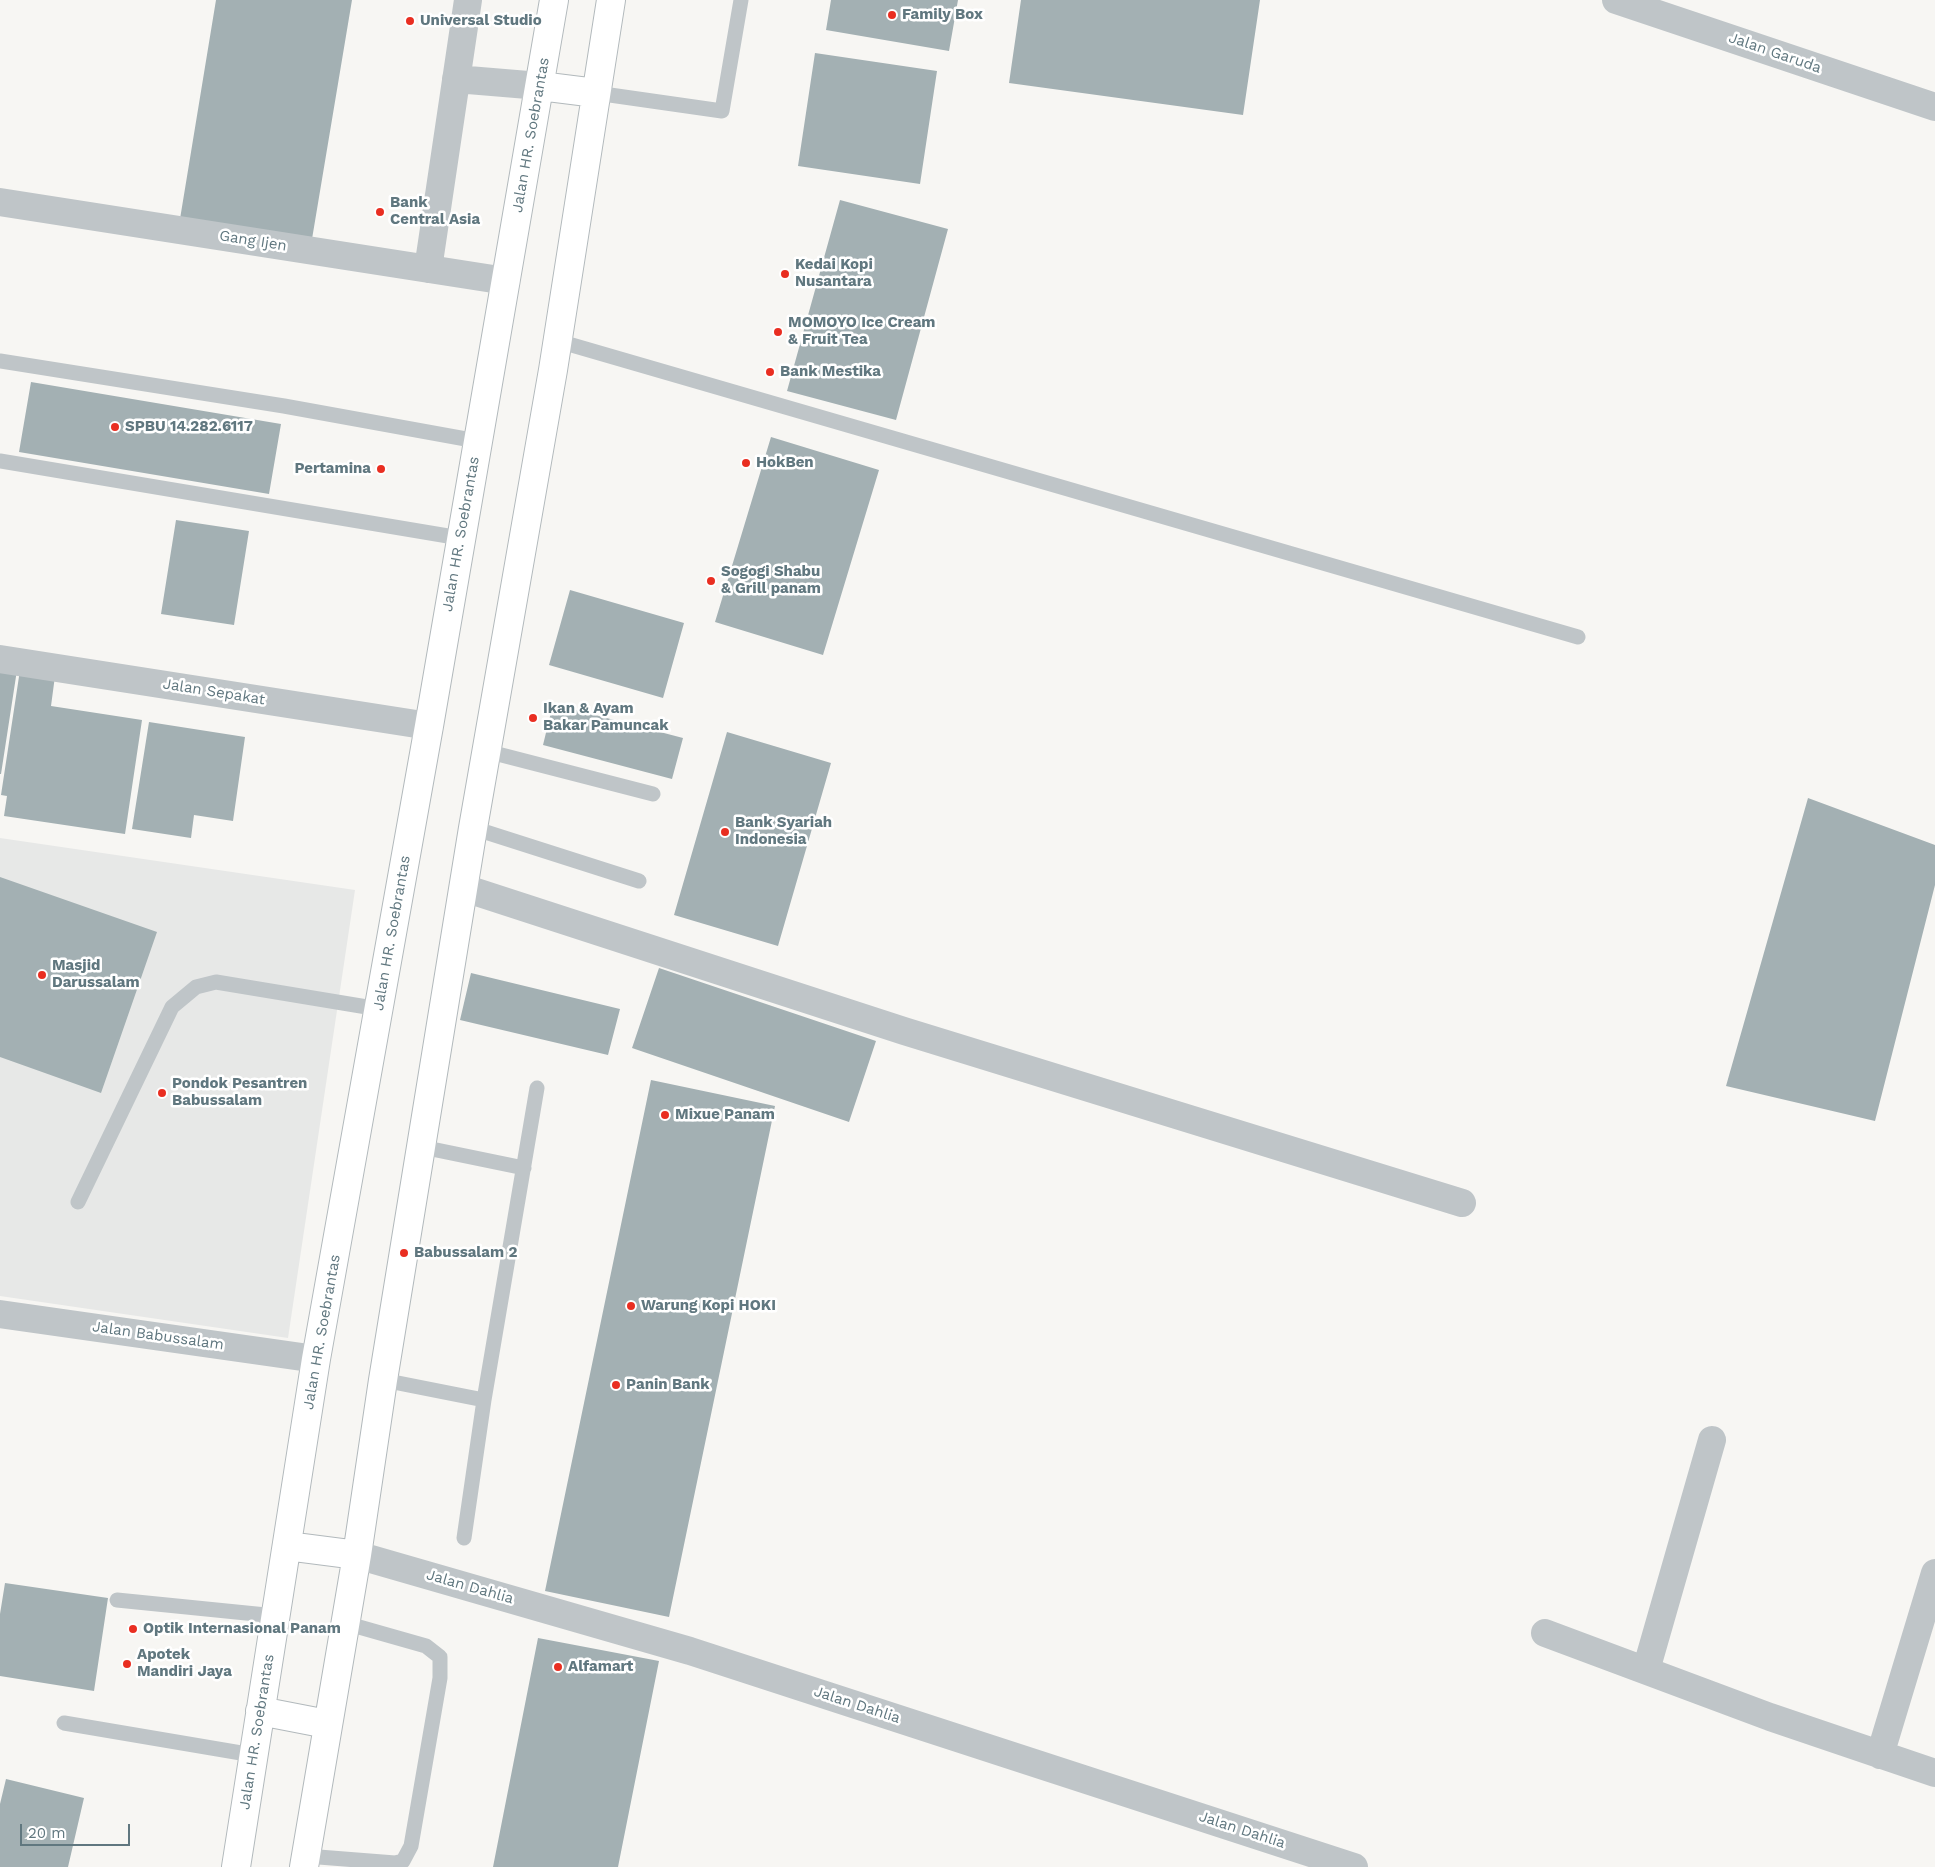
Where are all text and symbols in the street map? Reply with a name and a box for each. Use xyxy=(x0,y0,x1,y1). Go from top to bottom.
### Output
place label: Family Box xyxy=(902,6,983,24)
marker: Family Box xyxy=(886,9,898,21)
place label: Universal Studio xyxy=(420,12,542,30)
marker: Universal Studio xyxy=(404,15,416,27)
street label: Jalan Garuda xyxy=(1726,29,1824,77)
street label: Jalan HR. Soebrantas xyxy=(508,56,554,214)
place label: Bank Central Asia xyxy=(390,194,480,229)
marker: Bank Central Asia xyxy=(374,206,386,218)
street label: Gang Ijen xyxy=(218,227,288,255)
place label: Kedai Kopi Nusantara xyxy=(795,256,873,291)
marker: Kedai Kopi Nusantara xyxy=(779,268,791,280)
place label: MOMOYO Ice Cream & Fruit Tea xyxy=(788,314,935,349)
marker: MOMOYO Ice Cream & Fruit Tea xyxy=(772,326,784,338)
place label: Bank Mestika xyxy=(780,363,881,381)
marker: Bank Mestika xyxy=(764,366,776,378)
place label: SPBU 14.282.6117 xyxy=(125,418,253,436)
marker: SPBU 14.282.6117 xyxy=(109,421,121,433)
place label: HokBen xyxy=(756,454,814,472)
street label: Jalan HR. Soebrantas xyxy=(438,455,484,613)
marker: HokBen xyxy=(740,457,752,469)
place label: Pertamina xyxy=(294,460,371,478)
marker: Pertamina xyxy=(375,463,387,475)
place label: Sogogi Shabu & Grill panam xyxy=(721,563,821,598)
marker: Sogogi Shabu & Grill panam xyxy=(705,575,717,587)
street label: Jalan Sepakat xyxy=(162,675,266,709)
place label: Ikan & Ayam Bakar Pamuncak xyxy=(543,700,669,735)
marker: Ikan & Ayam Bakar Pamuncak xyxy=(527,712,539,724)
place label: Bank Syariah Indonesia xyxy=(735,814,832,849)
marker: Bank Syariah Indonesia xyxy=(719,826,731,838)
street label: Jalan HR. Soebrantas xyxy=(369,854,415,1012)
place label: Masjid Darussalam xyxy=(52,957,140,992)
marker: Masjid Darussalam xyxy=(36,969,48,981)
place label: Pondok Pesantren Babussalam xyxy=(172,1075,307,1110)
marker: Pondok Pesantren Babussalam xyxy=(156,1087,168,1099)
place label: Mixue Panam xyxy=(675,1106,775,1124)
marker: Mixue Panam xyxy=(659,1109,671,1121)
place label: Babussalam 2 xyxy=(414,1244,517,1262)
marker: Babussalam 2 xyxy=(398,1247,410,1259)
street label: Jalan HR. Soebrantas xyxy=(299,1253,345,1411)
place label: Warung Kopi HOKI xyxy=(641,1297,776,1315)
marker: Warung Kopi HOKI xyxy=(625,1300,637,1312)
street label: Jalan Babussalam xyxy=(91,1318,225,1354)
place label: Panin Bank xyxy=(626,1376,710,1394)
marker: Panin Bank xyxy=(610,1379,622,1391)
street label: Jalan Dahlia xyxy=(424,1566,516,1608)
place label: Optik Internasional Panam xyxy=(143,1620,341,1638)
marker: Optik Internasional Panam xyxy=(127,1623,139,1635)
place label: Apotek Mandiri Jaya xyxy=(137,1646,232,1681)
street label: Jalan HR. Soebrantas xyxy=(236,1653,278,1811)
marker: Apotek Mandiri Jaya xyxy=(121,1658,133,1670)
place label: Alfamart xyxy=(568,1658,633,1676)
marker: Alfamart xyxy=(552,1661,564,1673)
street label: Jalan Dahlia xyxy=(811,1683,903,1727)
street label: Jalan Dahlia xyxy=(1196,1808,1288,1852)
scale bar xyxy=(22,1814,132,1846)
text: 20 m xyxy=(28,1824,66,1842)

